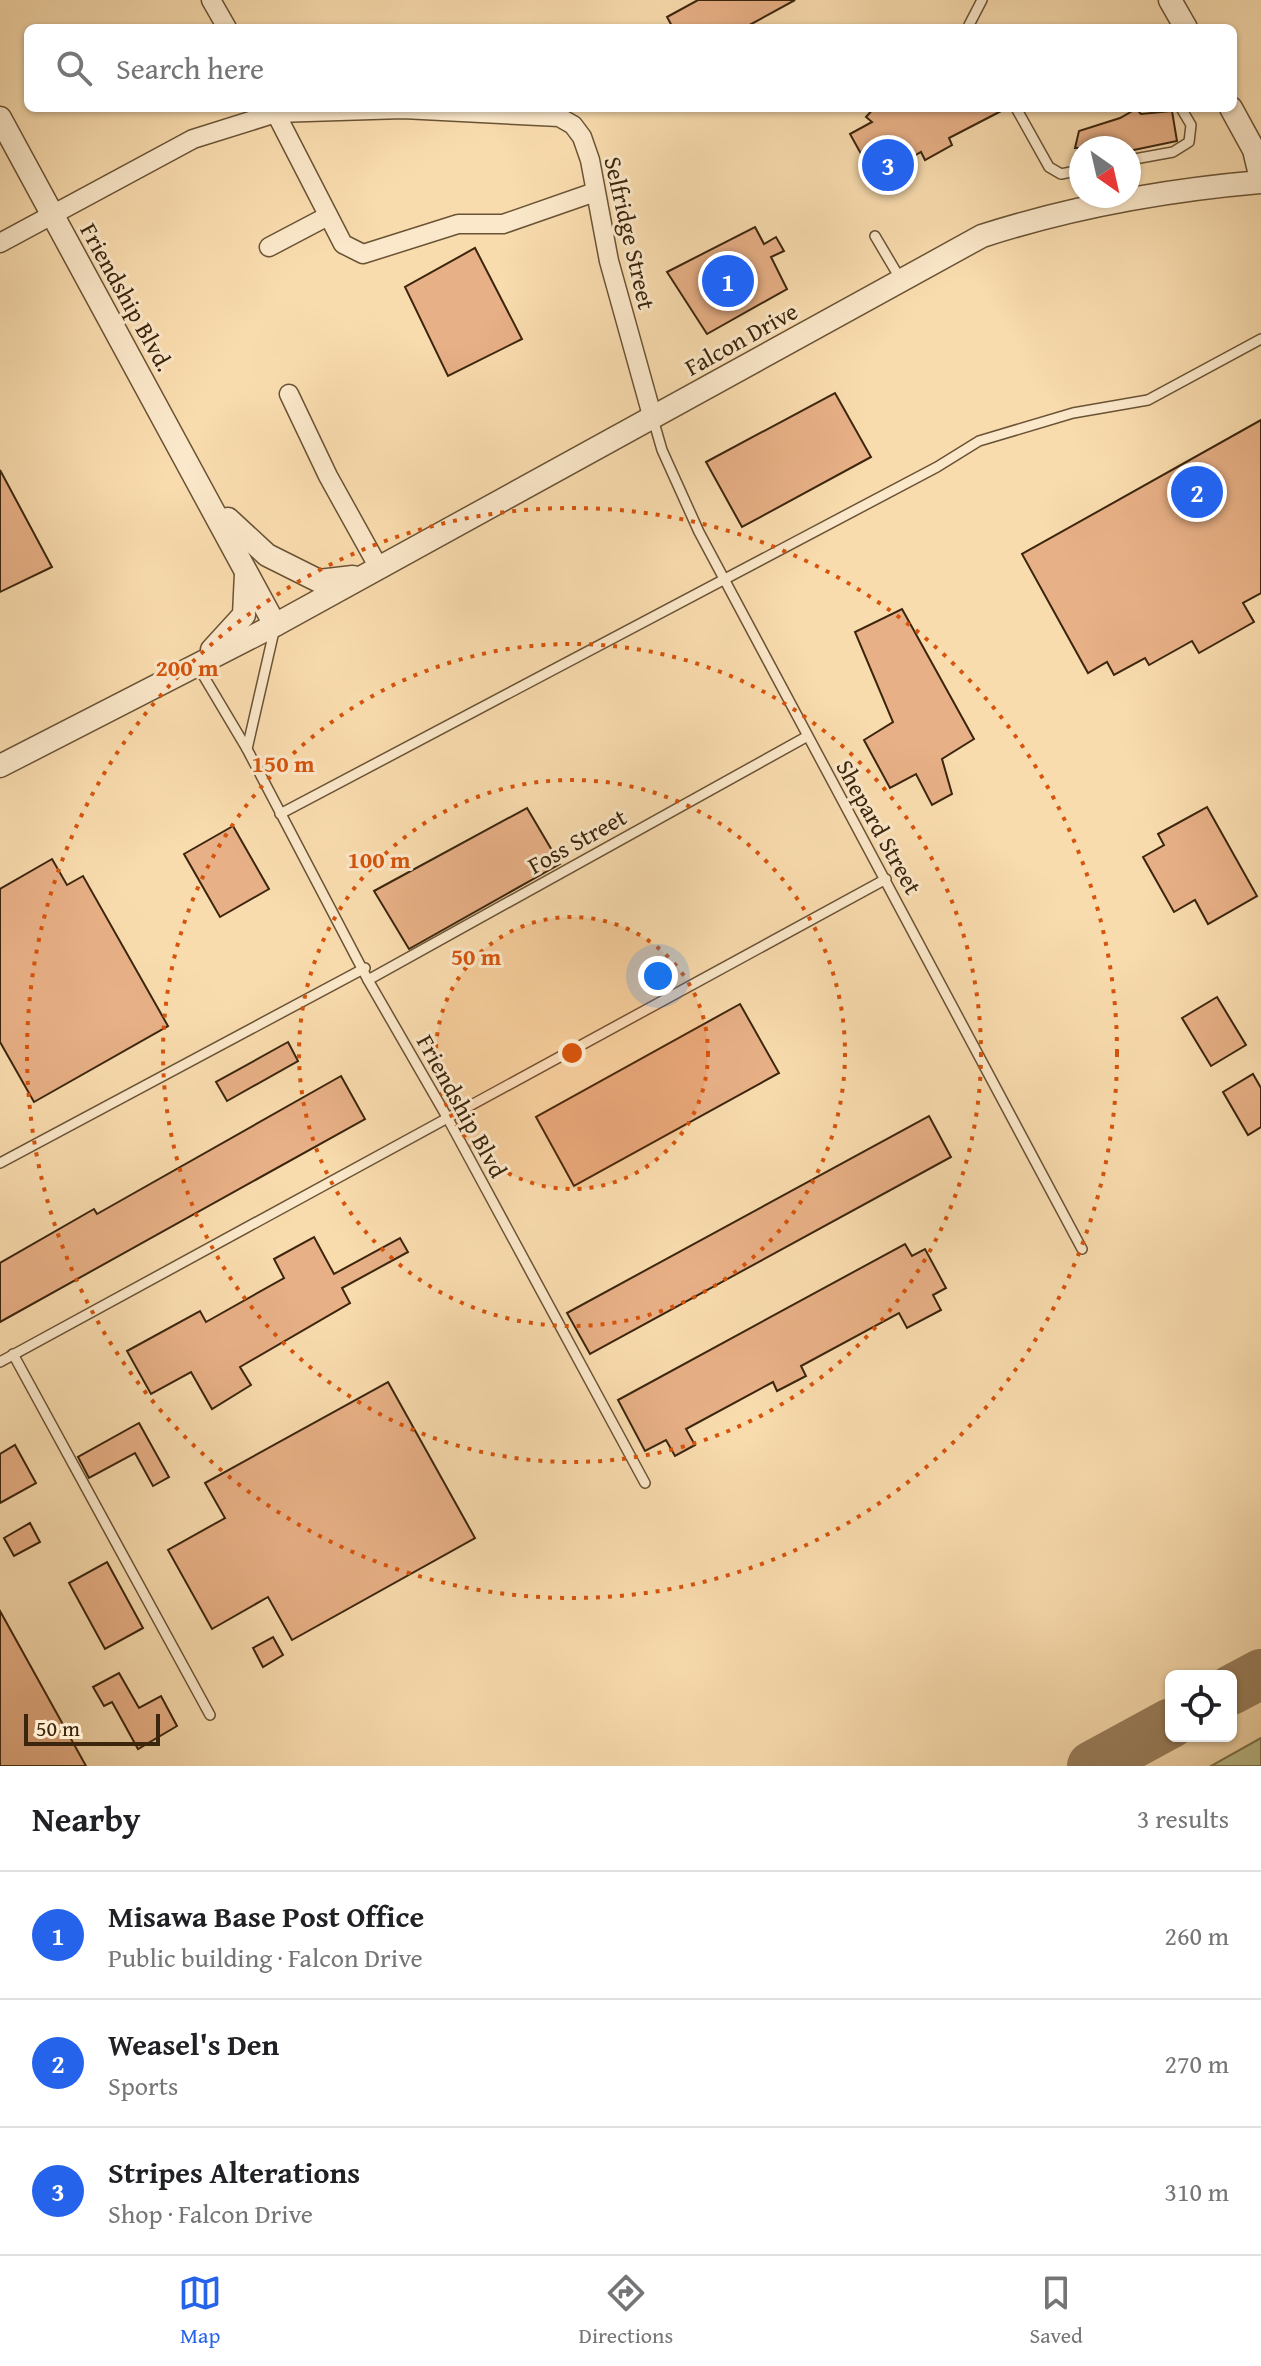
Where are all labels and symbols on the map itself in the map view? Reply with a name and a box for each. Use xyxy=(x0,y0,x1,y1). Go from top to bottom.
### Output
pin: 3 xyxy=(862,135,914,195)
north arrow xyxy=(1069,136,1141,208)
street label: Selfridge Street xyxy=(595,153,665,313)
street label: Friendship Blvd. xyxy=(72,216,182,378)
pin: 1 xyxy=(702,251,754,311)
street label: Falcon Drive xyxy=(678,294,804,384)
pin: 2 xyxy=(1171,462,1223,522)
text: 200 m xyxy=(155,650,219,685)
text: 150 m xyxy=(251,746,315,781)
street label: Shepard Street xyxy=(828,753,931,901)
street label: Foss Street xyxy=(521,799,633,883)
text: 100 m xyxy=(347,842,411,877)
text: 50 m xyxy=(451,939,502,974)
your location xyxy=(638,956,678,996)
street label: Friendship Blvd xyxy=(408,1028,516,1184)
centre of rings xyxy=(558,1039,586,1067)
scale bar xyxy=(24,1710,160,1746)

